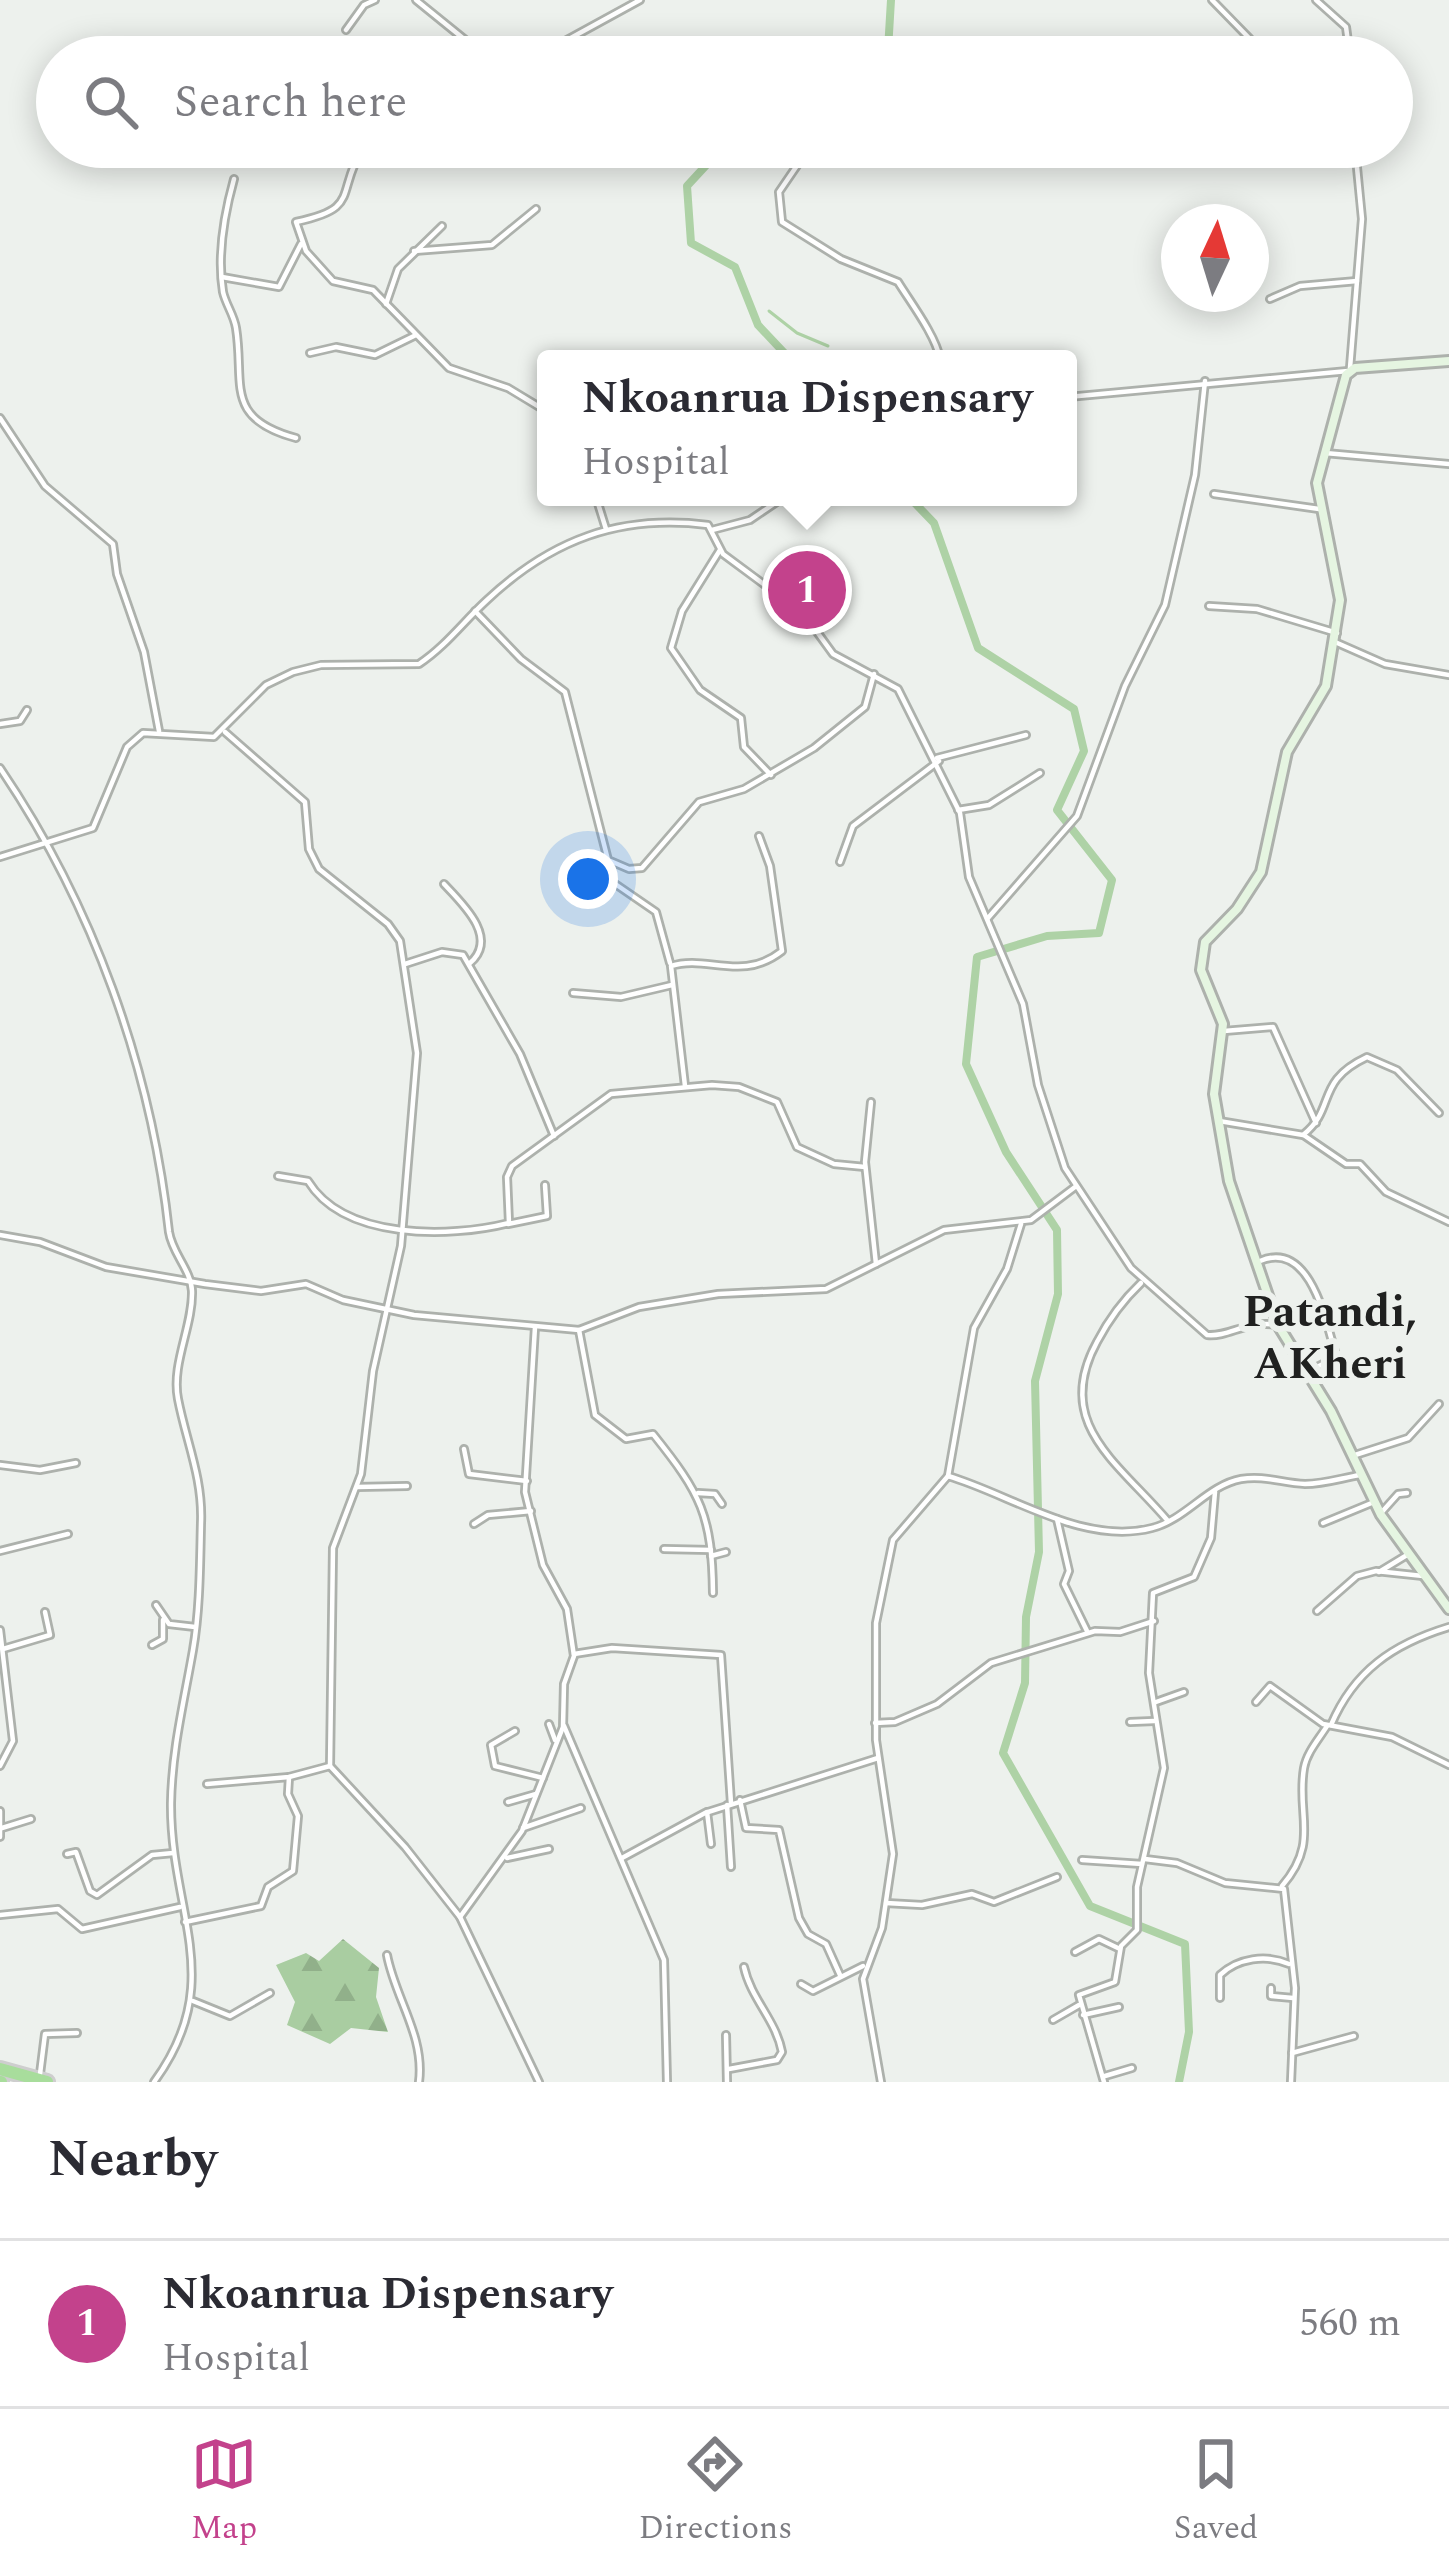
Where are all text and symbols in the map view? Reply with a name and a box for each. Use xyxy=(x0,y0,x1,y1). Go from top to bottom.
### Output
search box xyxy=(36,36,1413,168)
text: Search here xyxy=(174,68,407,137)
icon: search xyxy=(78,69,144,135)
north arrow xyxy=(1161,204,1269,312)
popup xyxy=(537,350,1077,506)
text: Nkoanrua Dispensary xyxy=(582,364,1032,433)
text: Hospital xyxy=(582,433,730,492)
pin: 1 xyxy=(768,545,846,635)
your location xyxy=(558,849,618,909)
district label: Patandi, AKheri xyxy=(1243,1278,1417,1399)
text: Nearby xyxy=(48,2121,217,2199)
text: Nkoanrua Dispensary xyxy=(162,2260,613,2329)
text: 1 xyxy=(76,2294,98,2353)
text: 560 m xyxy=(1299,2294,1401,2353)
text: Hospital xyxy=(162,2329,310,2388)
tab: Map xyxy=(191,2431,257,2553)
tab: Directions xyxy=(638,2431,792,2553)
tab: Saved xyxy=(1174,2431,1258,2553)

